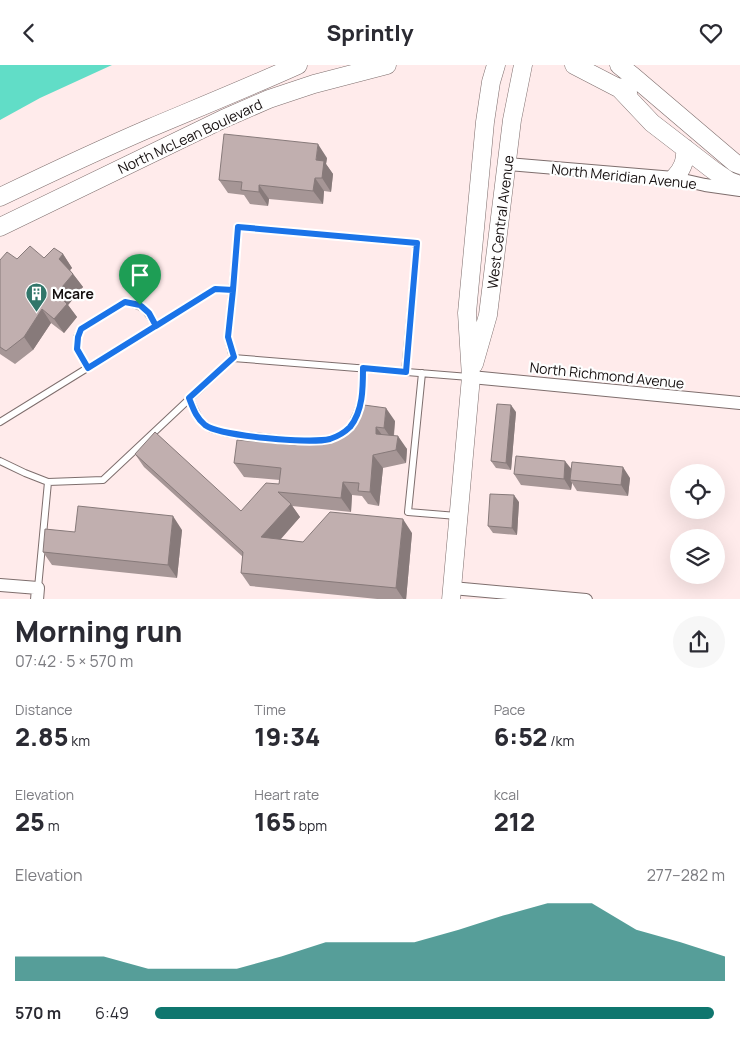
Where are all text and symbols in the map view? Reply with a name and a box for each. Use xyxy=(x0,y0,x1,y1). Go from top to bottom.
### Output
text: Sprintly xyxy=(327,18,413,48)
icon: back xyxy=(15,19,43,47)
icon: heart xyxy=(697,19,725,47)
street label: North McLean Boulevard xyxy=(115,94,265,178)
street label: West Central Avenue xyxy=(482,154,518,290)
street label: North Meridian Avenue xyxy=(550,159,698,193)
pin xyxy=(119,254,161,305)
icon: arrive xyxy=(126,261,154,289)
building icon: Mcare xyxy=(24,281,48,312)
place label: Mcare xyxy=(52,284,94,303)
street label: North Richmond Avenue xyxy=(529,357,685,393)
map controls xyxy=(670,464,725,584)
button: locate xyxy=(670,464,725,519)
button: layers xyxy=(670,529,725,584)
text: Morning run xyxy=(15,612,182,650)
button: share xyxy=(673,616,725,668)
text: 07:42 · 5 × 570 m xyxy=(15,650,133,672)
text: Distance xyxy=(15,700,72,719)
text: Time xyxy=(254,700,286,719)
text: Pace xyxy=(494,700,525,719)
text: 2.85 xyxy=(15,719,68,754)
text: 19:34 xyxy=(254,719,320,754)
text: 6:52 xyxy=(494,719,547,754)
text: km xyxy=(68,731,90,750)
text: /km xyxy=(547,731,574,750)
text: Elevation xyxy=(15,785,74,804)
text: Heart rate xyxy=(254,785,319,804)
text: kcal xyxy=(494,785,519,804)
text: 25 xyxy=(15,804,45,839)
text: 165 xyxy=(254,804,296,839)
text: 212 xyxy=(494,804,535,839)
text: m xyxy=(45,816,60,835)
text: bpm xyxy=(296,816,327,835)
text: Elevation xyxy=(15,864,83,886)
text: 277–282 m xyxy=(647,864,725,886)
text: 570 m xyxy=(15,1002,61,1024)
text: 6:49 xyxy=(95,1002,129,1024)

